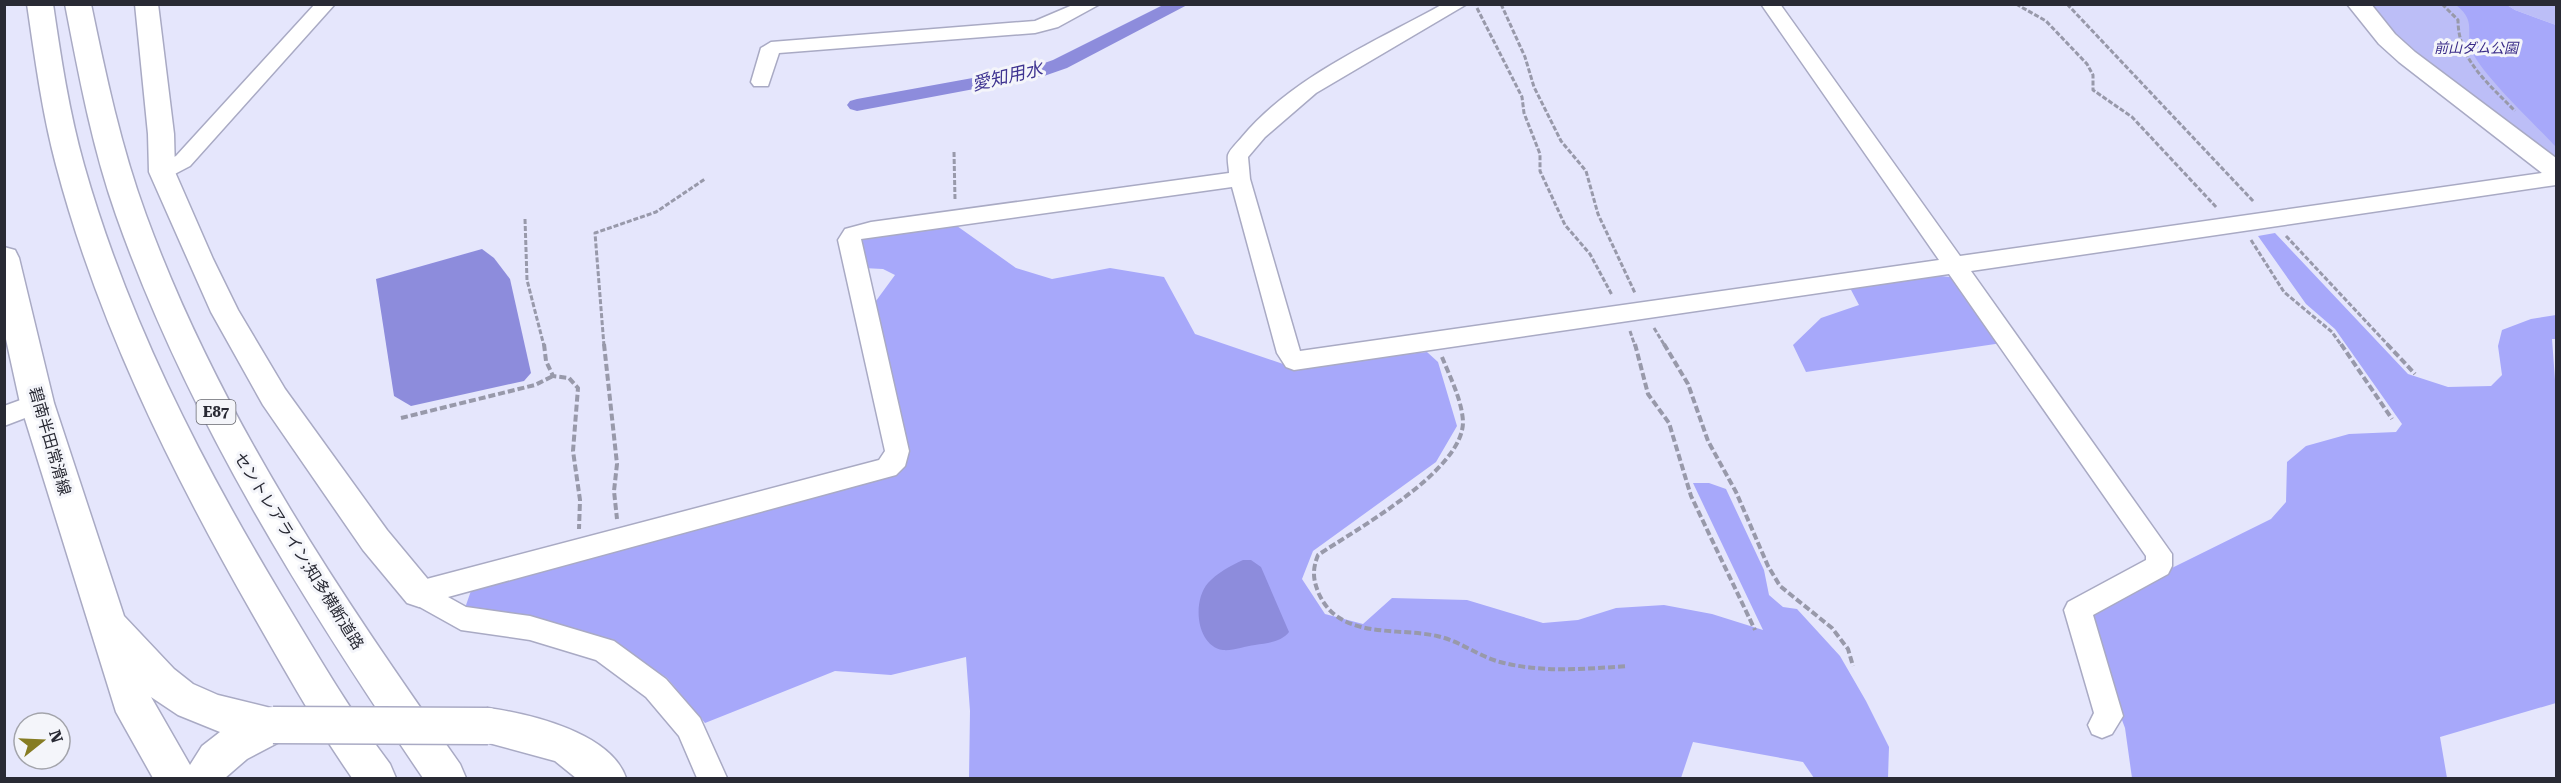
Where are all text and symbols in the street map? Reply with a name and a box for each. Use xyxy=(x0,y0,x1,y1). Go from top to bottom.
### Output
park label: 前山ダム公園 xyxy=(2434,40,2520,56)
water label: 愛知用水 xyxy=(970,57,1046,94)
street label: 碧南半田常滑線 xyxy=(25,385,75,497)
road number: E87 xyxy=(196,400,236,424)
street label: セントレアライン;知多横断道路 xyxy=(230,449,368,653)
north arrow xyxy=(12,711,72,771)
text: N xyxy=(45,728,67,745)

